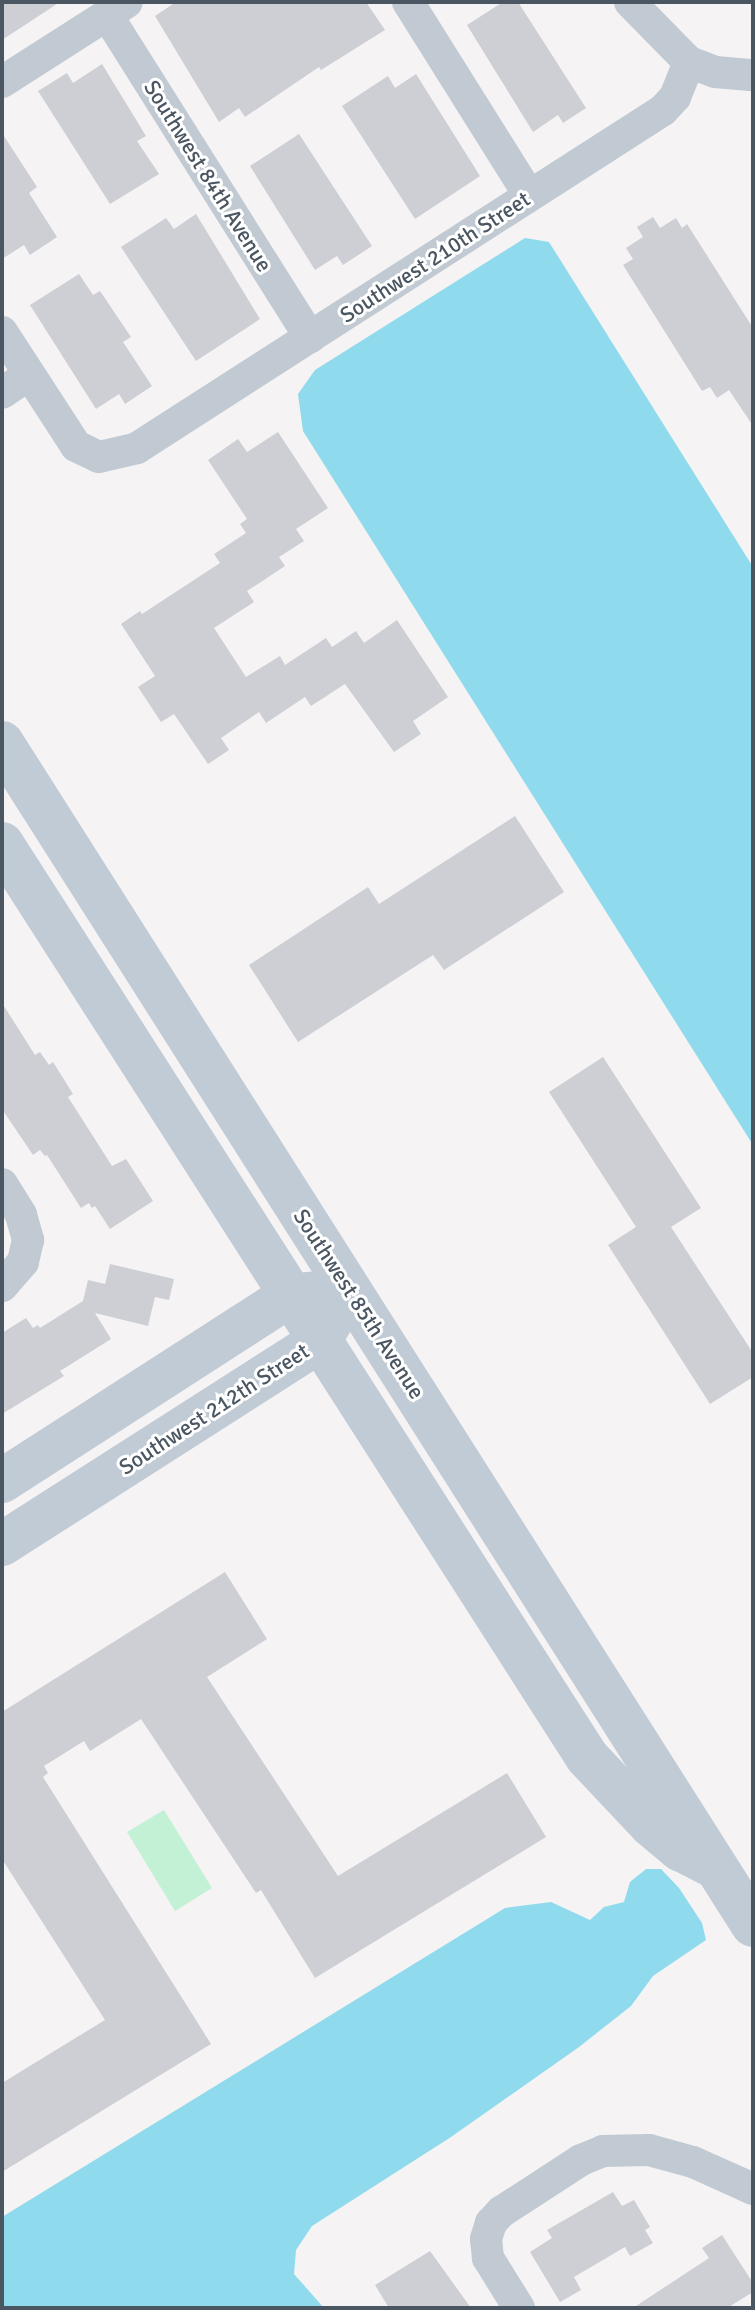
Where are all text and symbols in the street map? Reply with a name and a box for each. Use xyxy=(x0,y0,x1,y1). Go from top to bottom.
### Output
street label: Southwest 84th Avenue xyxy=(138,75,278,277)
street label: Southwest 210th Street xyxy=(335,186,535,328)
street label: Southwest 85th Avenue xyxy=(288,1204,430,1404)
street label: Southwest 212th Street xyxy=(114,1338,314,1480)

